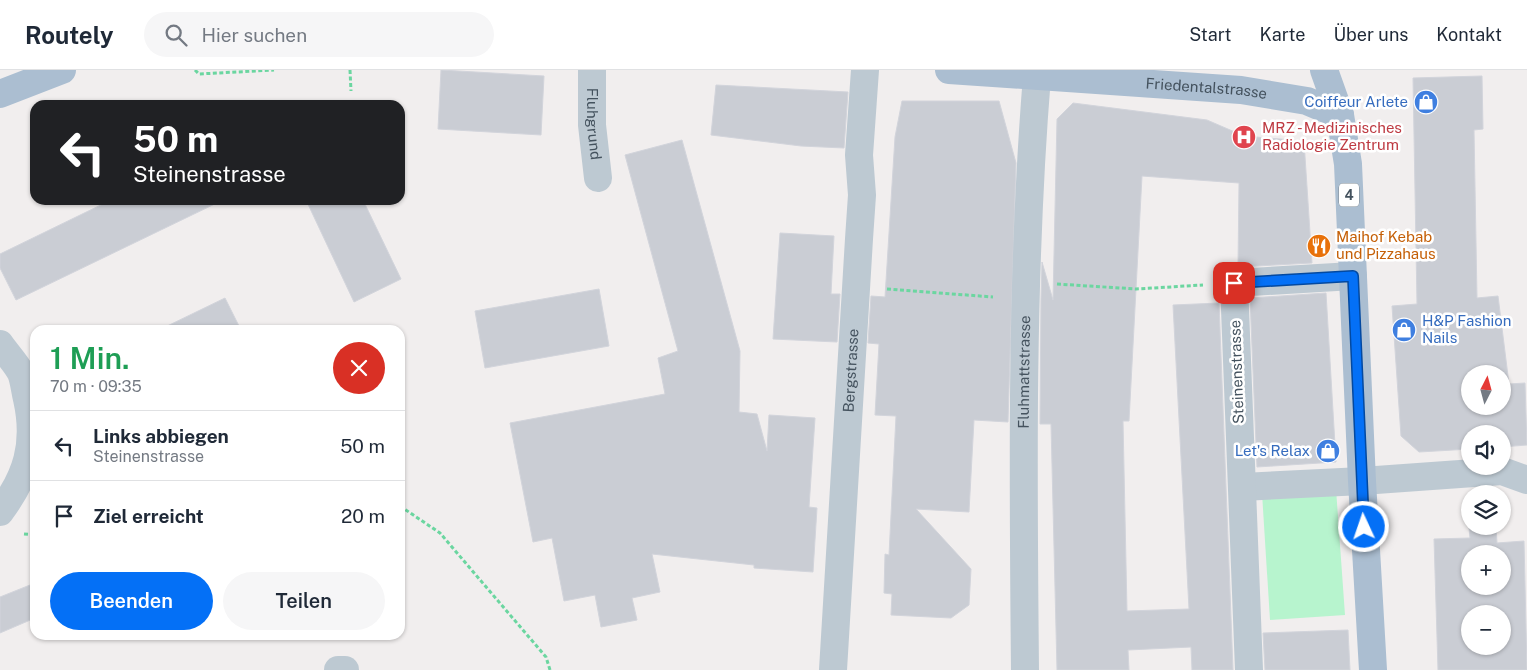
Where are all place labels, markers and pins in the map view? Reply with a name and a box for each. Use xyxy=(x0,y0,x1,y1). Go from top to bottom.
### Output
shop icon: Coiffeur Arlete xyxy=(1413,89,1439,115)
place label: Coiffeur Arlete xyxy=(1304,93,1408,110)
place label: MRZ - Medizinisches Radiologie Zentrum xyxy=(1262,119,1402,153)
hospital icon: MRZ - Medizinisches Radiologie Zentrum xyxy=(1231,124,1257,150)
place label: Maihof Kebab und Pizzahaus xyxy=(1336,228,1435,262)
restaurant icon: Maihof Kebab und Pizzahaus xyxy=(1306,233,1332,259)
pin xyxy=(1213,262,1255,304)
place label: H&P Fashion Nails xyxy=(1422,312,1511,346)
shop icon: H&P Fashion Nails xyxy=(1391,317,1417,343)
shop icon: Let's Relax xyxy=(1315,438,1341,464)
place label: Let's Relax xyxy=(1235,442,1310,459)

